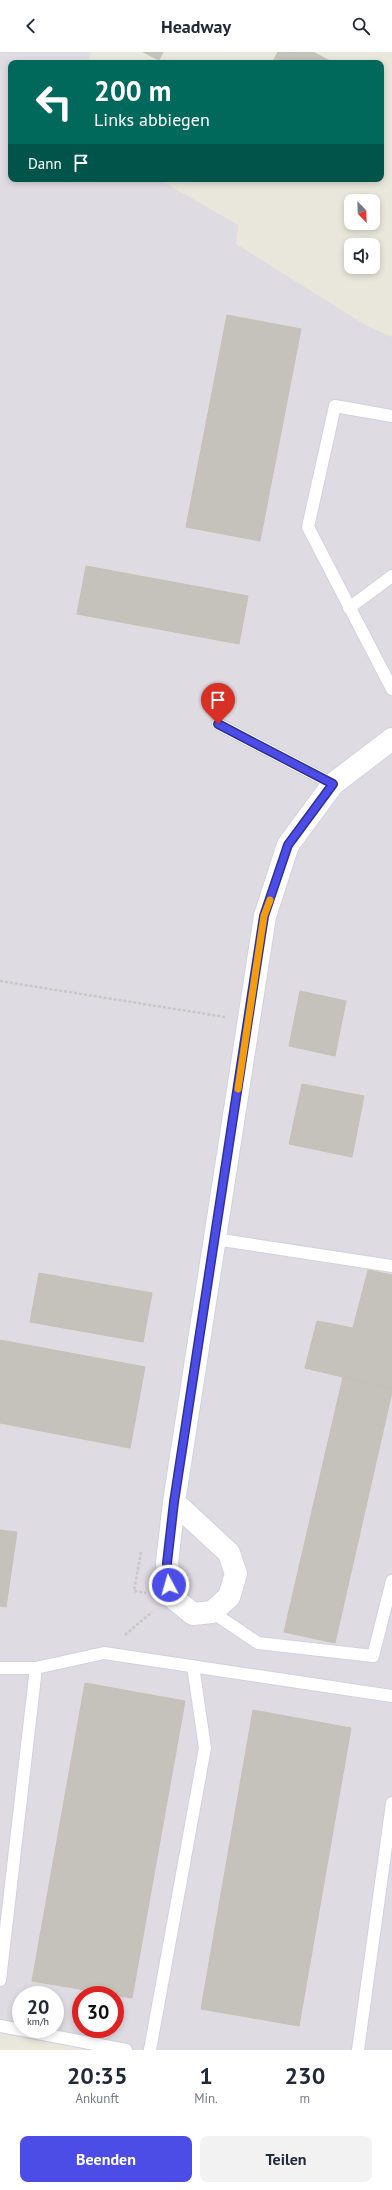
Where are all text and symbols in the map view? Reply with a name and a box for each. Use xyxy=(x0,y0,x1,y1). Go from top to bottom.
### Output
icon: back xyxy=(20,15,42,37)
text: Headway xyxy=(161,15,231,38)
icon: search xyxy=(350,15,372,37)
text: 200 m xyxy=(94,72,171,109)
icon: left xyxy=(28,76,80,128)
text: Links abbiegen xyxy=(94,108,210,131)
icon: arrive xyxy=(70,152,92,174)
text: Dann xyxy=(28,154,62,173)
north arrow xyxy=(344,194,380,230)
map controls xyxy=(344,194,380,274)
button: sound xyxy=(344,238,380,274)
pin xyxy=(201,683,235,724)
icon: arrive xyxy=(207,689,229,711)
position arrow xyxy=(148,1564,190,1606)
speed limit sign: 30 xyxy=(72,1986,124,2038)
text: 20 xyxy=(27,1994,49,2020)
text: km/h xyxy=(27,2015,49,2028)
text: 20:35 xyxy=(67,2060,128,2091)
text: 1 xyxy=(199,2060,213,2091)
text: 230 xyxy=(284,2060,325,2091)
text: Ankunft xyxy=(75,2090,119,2107)
text: Min. xyxy=(194,2090,218,2107)
text: m xyxy=(300,2090,310,2107)
button: Beenden xyxy=(20,2136,192,2182)
button: Teilen xyxy=(200,2136,372,2182)

